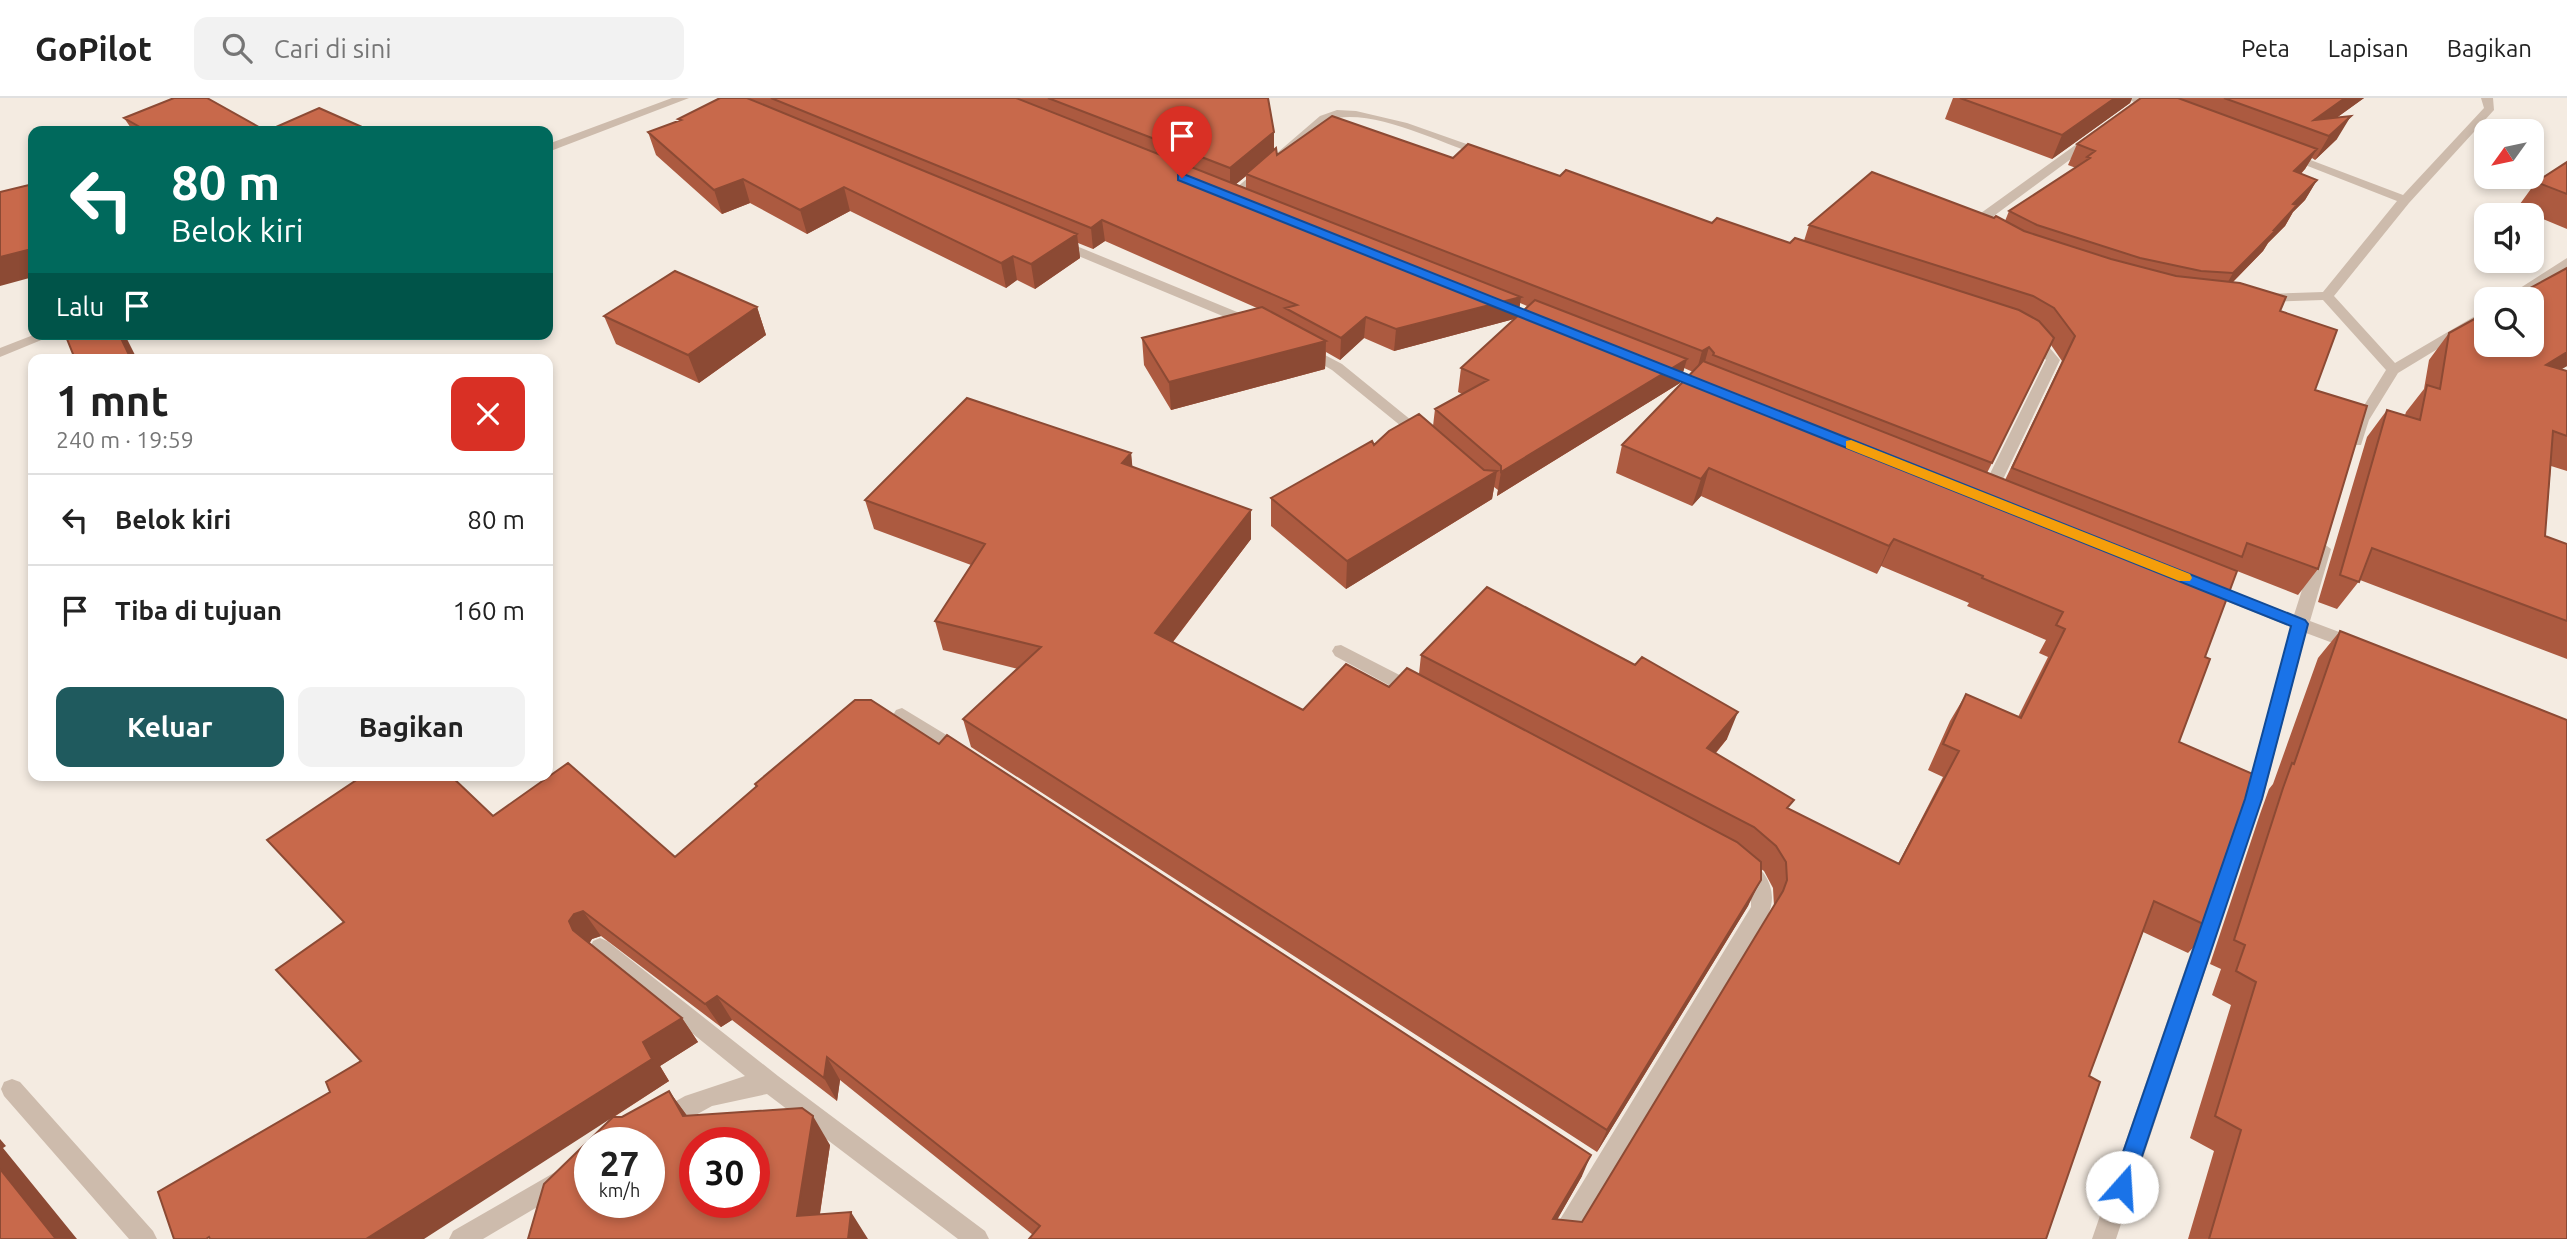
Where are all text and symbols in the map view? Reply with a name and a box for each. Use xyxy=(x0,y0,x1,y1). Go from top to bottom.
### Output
search box xyxy=(194,17,684,80)
icon: search xyxy=(218,29,256,67)
text: GoPilot xyxy=(35,30,152,67)
text: Cari di sini xyxy=(274,34,392,63)
text: Peta xyxy=(2241,35,2290,62)
text: Lapisan xyxy=(2328,35,2409,62)
text: Bagikan xyxy=(2447,35,2532,62)
pin xyxy=(1152,106,1212,178)
icon: arrive xyxy=(1163,117,1201,155)
north arrow xyxy=(2474,119,2544,189)
map controls xyxy=(2474,119,2544,357)
icon: left xyxy=(56,154,147,245)
text: 80 m xyxy=(171,154,280,209)
button: sound xyxy=(2474,203,2544,273)
text: Belok kiri xyxy=(171,212,303,248)
icon: arrive xyxy=(118,287,156,325)
button: search xyxy=(2474,287,2544,357)
text: Lalu xyxy=(56,292,104,321)
text: 1 mnt xyxy=(56,377,169,424)
button: close xyxy=(451,377,525,451)
text: 240 m · 19:59 xyxy=(56,427,194,452)
icon: left xyxy=(56,501,94,539)
text: Belok kiri xyxy=(115,505,231,534)
text: 80 m xyxy=(467,505,525,534)
icon: arrive xyxy=(56,592,94,630)
text: Tiba di tujuan xyxy=(115,596,282,625)
text: 160 m xyxy=(453,596,525,625)
button: Keluar xyxy=(56,687,284,767)
button: Bagikan xyxy=(298,687,525,767)
speed limit sign: 30 xyxy=(679,1127,770,1218)
text: 27 xyxy=(600,1143,639,1183)
position arrow xyxy=(2085,1150,2159,1224)
text: km/h xyxy=(599,1180,640,1200)

